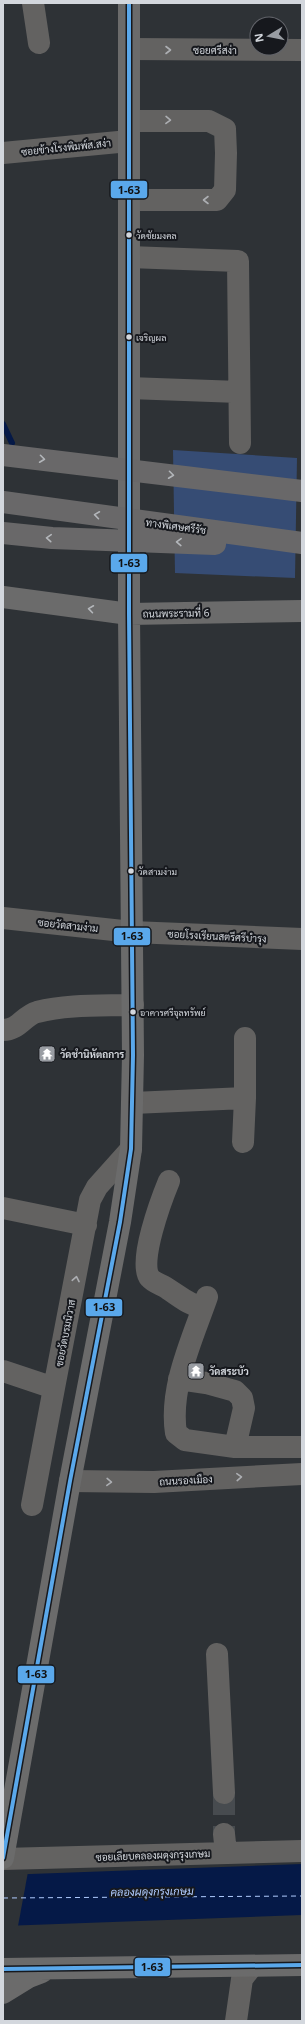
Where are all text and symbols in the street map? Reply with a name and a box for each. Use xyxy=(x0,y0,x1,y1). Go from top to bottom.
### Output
north arrow xyxy=(249,16,289,56)
text: N xyxy=(250,32,267,44)
street label: ซอยศรีสง่า xyxy=(193,43,237,57)
one-way arrow xyxy=(165,46,171,54)
one-way arrow xyxy=(165,116,171,124)
street label: ซอยข้างโรงพิมพ์ส.สง่า xyxy=(20,135,112,159)
line badge: 1-63 xyxy=(110,180,148,199)
text: 1-63 xyxy=(118,182,140,197)
one-way arrow xyxy=(203,196,209,204)
place label: วัดชัยมงคล xyxy=(136,229,177,242)
marker: วัดชัยมงคล xyxy=(124,230,134,240)
place label: เจริญผล xyxy=(136,331,166,344)
marker: เจริญผล xyxy=(124,332,134,342)
one-way arrow xyxy=(39,454,45,463)
one-way arrow xyxy=(168,470,174,479)
one-way arrow xyxy=(94,511,100,520)
street label: ทางพิเศษศรีรัช xyxy=(145,515,207,537)
one-way arrow xyxy=(46,533,52,542)
one-way arrow xyxy=(176,538,182,547)
line badge: 1-63 xyxy=(110,553,148,573)
text: 1-63 xyxy=(118,555,140,570)
street label: ถนนพระรามที่ 6 xyxy=(143,604,210,621)
one-way arrow xyxy=(87,605,94,614)
place label: วัดสามง่าม xyxy=(138,865,177,878)
marker: วัดสามง่าม xyxy=(126,866,136,876)
street label: ซอยวัดสามง่าม xyxy=(37,915,99,935)
street label: ซอยโรงเรียนสตรีศรีบำรุง xyxy=(167,926,267,947)
line badge: 1-63 xyxy=(113,927,151,946)
text: 1-63 xyxy=(121,928,143,943)
place label: อาคารศรีจุลทรัพย์ xyxy=(140,1006,206,1019)
marker: อาคารศรีจุลทรัพย์ xyxy=(128,1007,138,1017)
temple icon: วัดชำนิหัตถการ xyxy=(37,1044,57,1064)
place label: วัดชำนิหัตถการ xyxy=(60,1047,124,1061)
one-way arrow xyxy=(71,1275,79,1282)
street label: ซอยวัดบรมนิวาส xyxy=(52,1298,78,1368)
line badge: 1-63 xyxy=(85,1298,123,1317)
text: 1-63 xyxy=(93,1299,115,1314)
temple icon: วัดสระบัว xyxy=(186,1361,206,1381)
place label: วัดสระบัว xyxy=(209,1364,249,1378)
street label: ถนนรองเมือง xyxy=(159,1472,213,1488)
one-way arrow xyxy=(236,1473,242,1482)
one-way arrow xyxy=(106,1478,112,1487)
line badge: 1-63 xyxy=(17,1665,55,1684)
text: 1-63 xyxy=(25,1666,47,1681)
street label: ซอยเลียบคลองผดุงกรุงเกษม xyxy=(95,1846,211,1865)
water label: คลองผดุงกรุงเกษม xyxy=(110,1883,194,1901)
line badge: 1-63 xyxy=(134,1957,171,1977)
text: 1-63 xyxy=(141,1959,163,1974)

